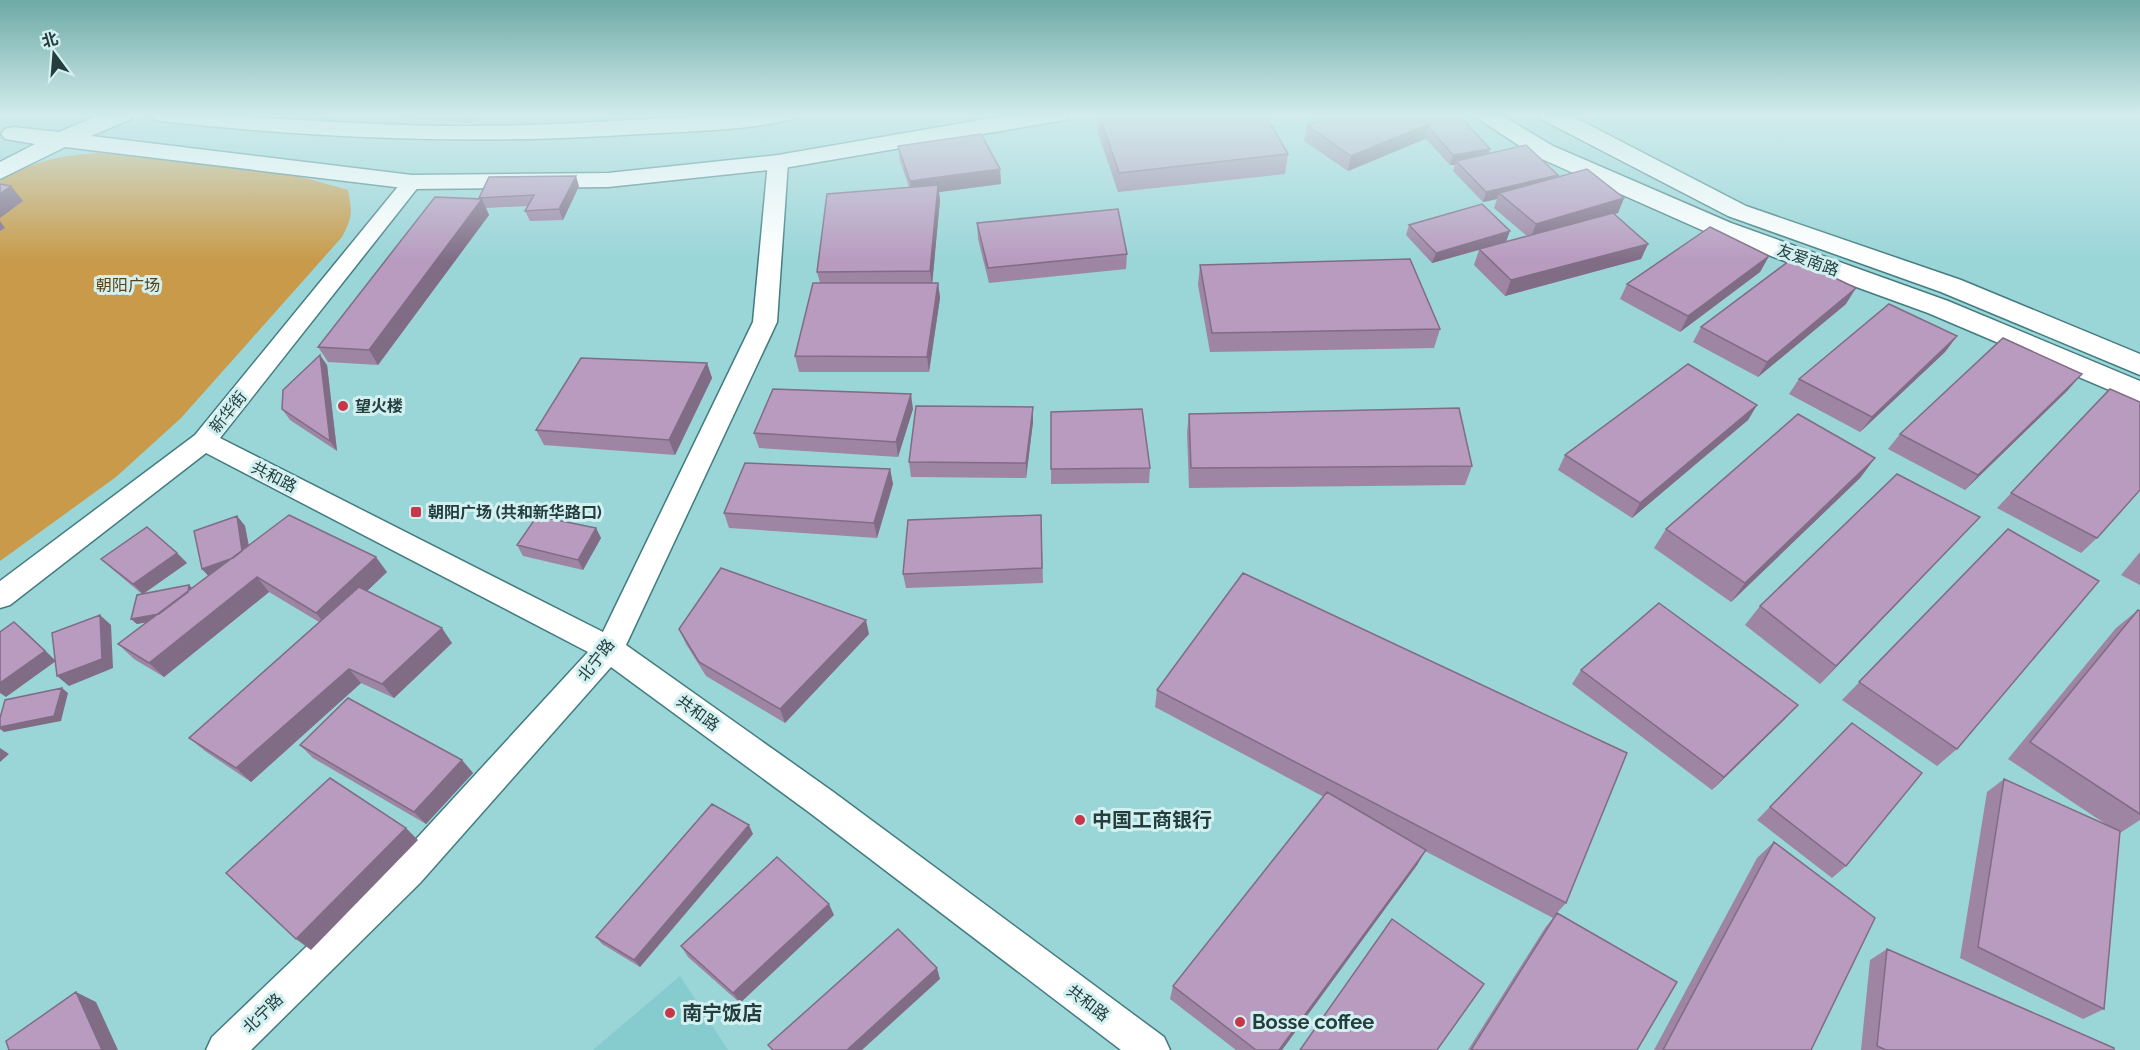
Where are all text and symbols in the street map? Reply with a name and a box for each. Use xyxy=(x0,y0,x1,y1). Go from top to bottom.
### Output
north arrow xyxy=(24,24,84,84)
text: 北 xyxy=(40,29,60,51)
street label: 友爱南路 xyxy=(1775,240,1841,280)
park label: 朝阳广场 xyxy=(96,276,160,295)
street label: 新华街 xyxy=(206,387,250,437)
place label: 望火楼 xyxy=(355,397,403,416)
marker: 望火楼 xyxy=(336,399,350,413)
street label: 共和路 xyxy=(248,458,300,496)
place label: 朝阳广场 (共和新华路口) xyxy=(428,503,602,522)
marker: 朝阳广场 (共和新华路口) xyxy=(409,505,423,519)
street label: 北宁路 xyxy=(574,635,618,685)
street label: 共和路 xyxy=(673,691,723,735)
place label: 中国工商银行 xyxy=(1092,808,1212,832)
marker: 中国工商银行 xyxy=(1073,813,1087,827)
street label: 共和路 xyxy=(1063,981,1113,1025)
street label: 北宁路 xyxy=(239,989,287,1037)
place label: 南宁饭店 xyxy=(682,1001,762,1025)
marker: 南宁饭店 xyxy=(663,1006,677,1020)
place label: Bosse coffee xyxy=(1252,1010,1374,1034)
marker: Bosse coffee xyxy=(1233,1015,1247,1029)

